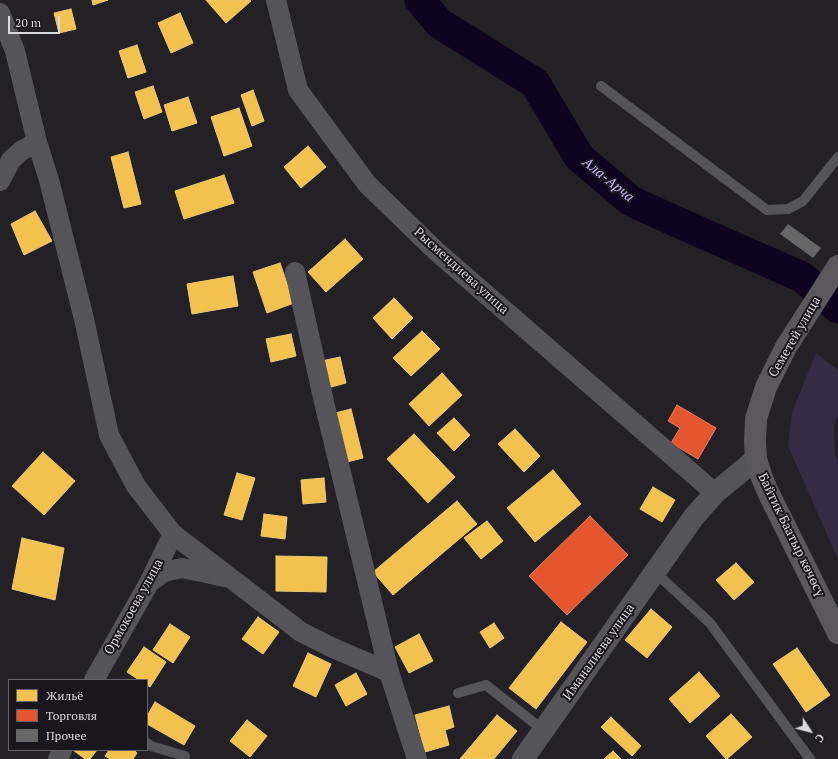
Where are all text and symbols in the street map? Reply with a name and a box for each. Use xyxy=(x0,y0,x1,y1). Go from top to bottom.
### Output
scale bar xyxy=(10,8,62,34)
text: 20 m xyxy=(15,15,41,30)
water label: Ала-Арча xyxy=(579,154,637,206)
street label: Рысмендиева улица xyxy=(410,224,512,318)
street label: Семетей улица xyxy=(766,294,824,380)
street label: Байтик Баатыр көчөсү xyxy=(754,471,828,599)
street label: Ормокоева улица xyxy=(101,557,167,657)
street label: Иманалиева улица xyxy=(560,601,638,703)
legend xyxy=(8,679,148,751)
text: Жильё xyxy=(46,688,83,703)
text: Торговля xyxy=(46,708,97,723)
north arrow xyxy=(790,711,830,751)
text: Прочее xyxy=(46,728,87,743)
text: С xyxy=(812,731,827,745)

